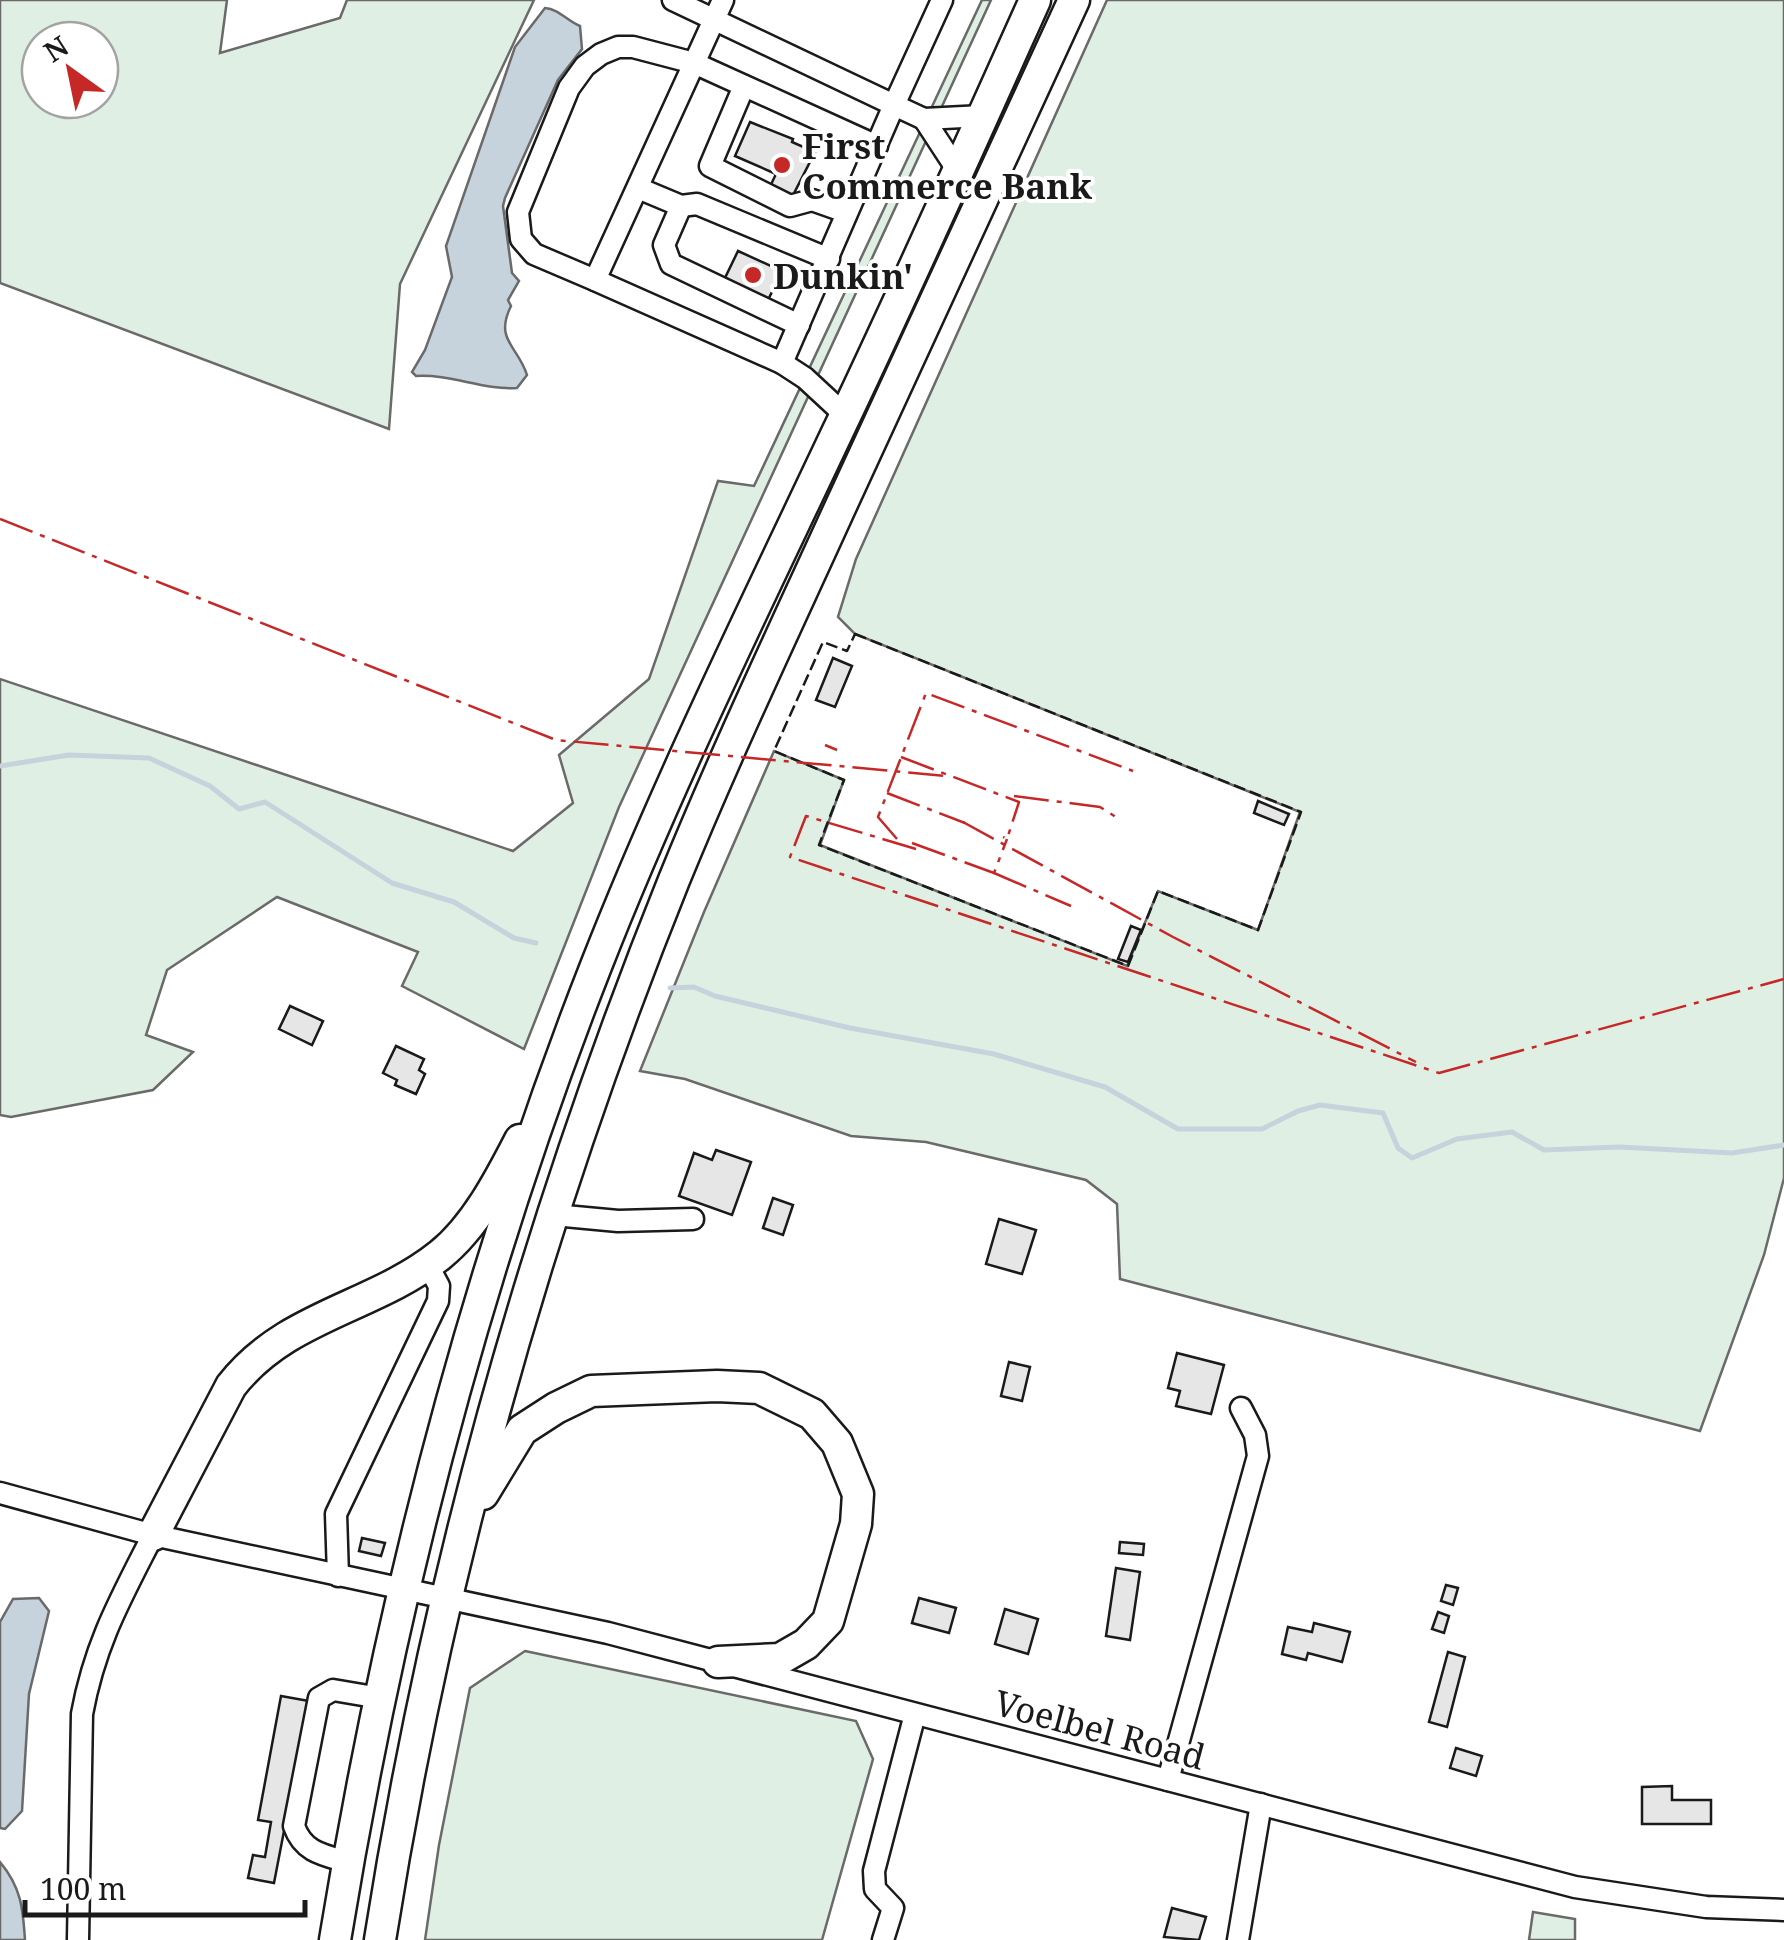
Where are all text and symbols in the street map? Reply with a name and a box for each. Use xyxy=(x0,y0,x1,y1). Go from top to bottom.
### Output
north arrow xyxy=(20,20,120,120)
text: N xyxy=(36,26,75,70)
place label: First Commerce Bank xyxy=(802,122,1093,209)
marker: First Commerce Bank xyxy=(771,154,793,176)
place label: Dunkin' xyxy=(773,252,913,299)
marker: Dunkin' xyxy=(742,264,764,286)
street label: Voelbel Road xyxy=(990,1678,1210,1780)
scale bar xyxy=(25,1855,305,1917)
text: 100 m xyxy=(40,1868,126,1909)

